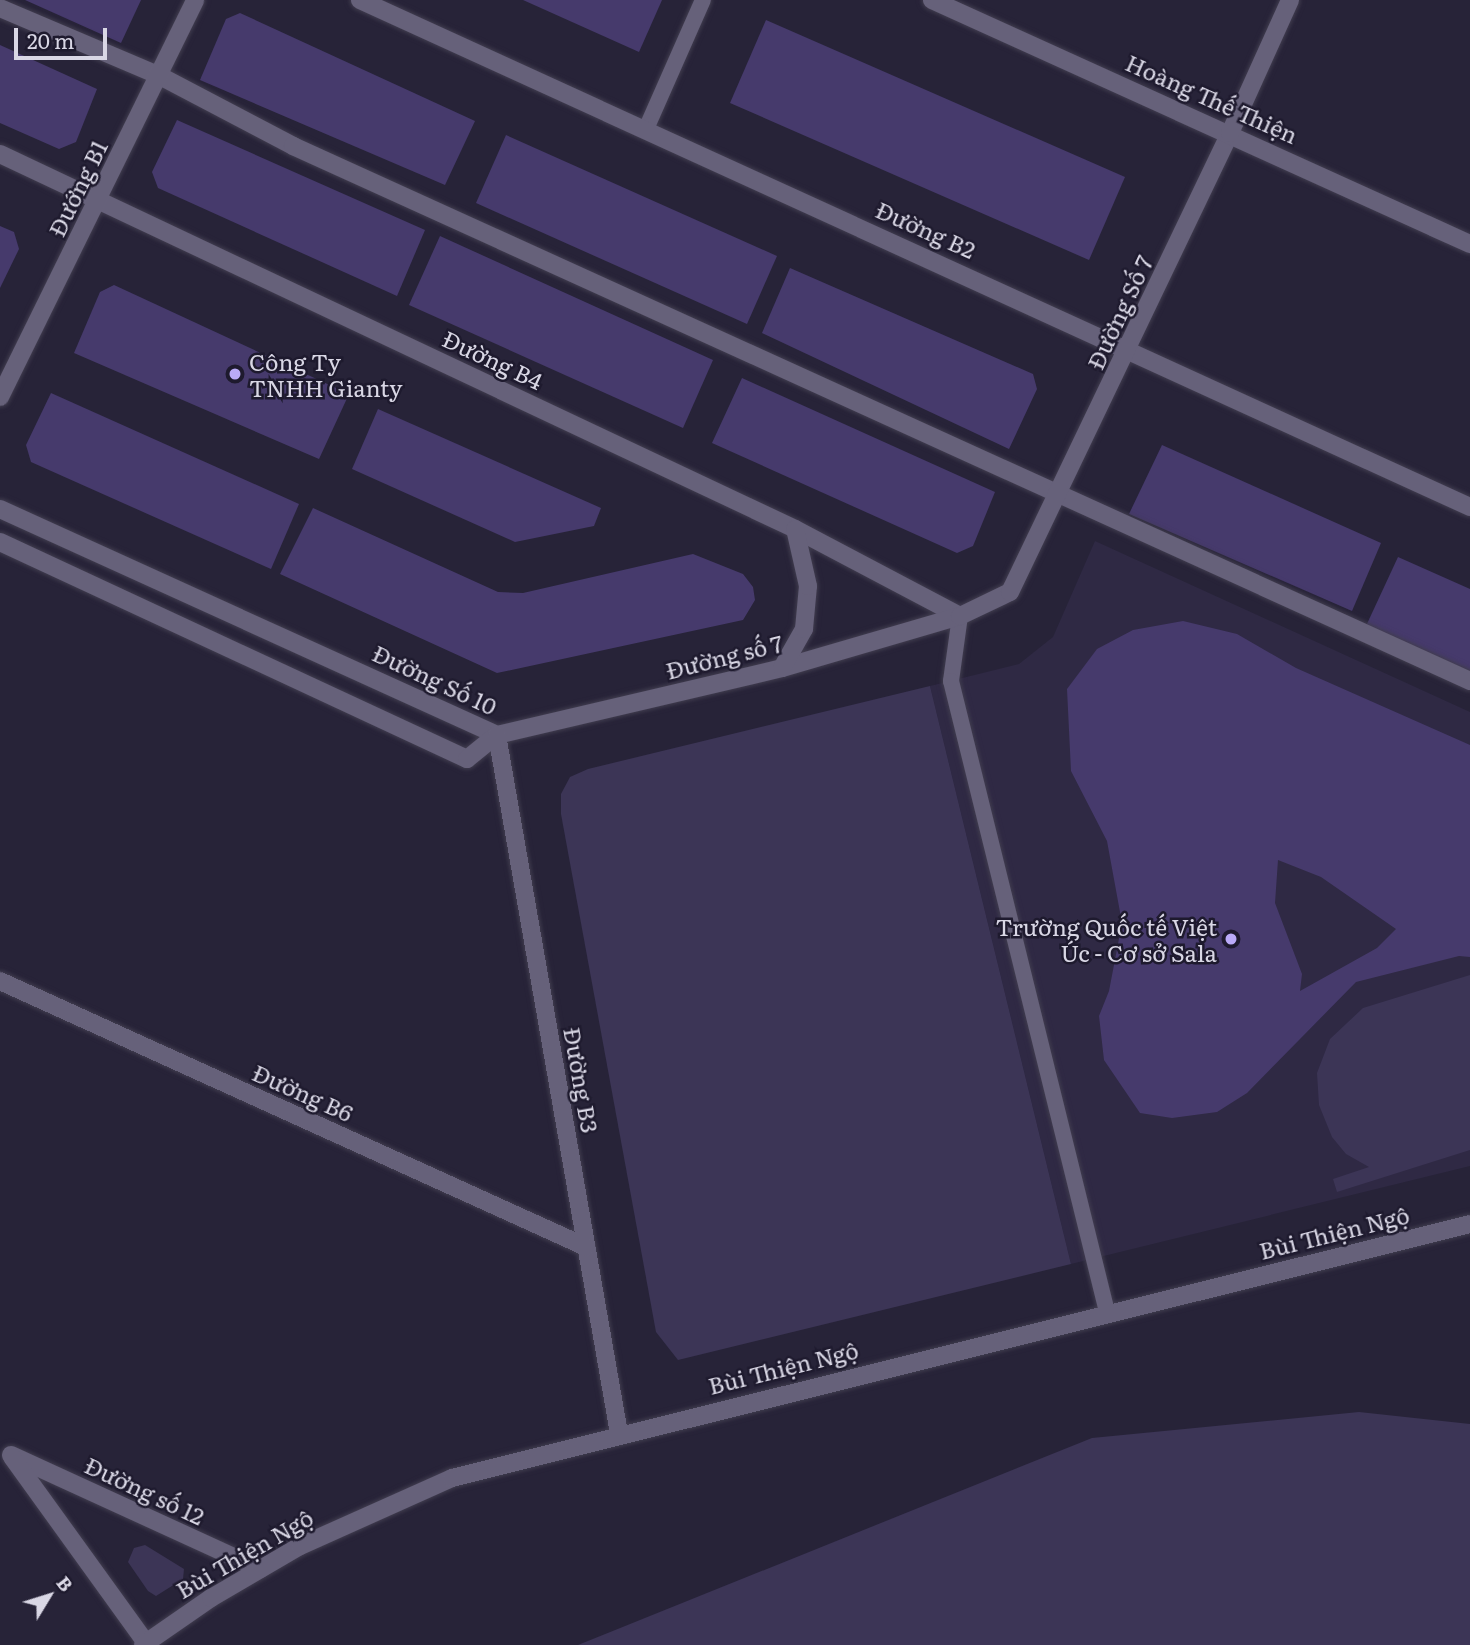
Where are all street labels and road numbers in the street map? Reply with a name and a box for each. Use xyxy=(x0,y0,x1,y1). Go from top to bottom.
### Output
street label: Hoàng Thế Thiện xyxy=(1122,48,1302,148)
street label: Đướng B1 xyxy=(42,135,112,241)
street label: Đường B2 xyxy=(872,195,980,263)
street label: Đường Số 7 xyxy=(1081,251,1157,373)
street label: Đường B4 xyxy=(439,324,547,394)
street label: Đường số 7 xyxy=(663,628,785,684)
street label: Đường Số 10 xyxy=(369,638,501,720)
street label: Đường B3 xyxy=(559,1025,605,1135)
street label: Đường B6 xyxy=(249,1058,357,1126)
street label: Bùi Thiện Ngộ xyxy=(1256,1200,1412,1264)
street label: Bùi Thiện Ngộ xyxy=(705,1335,861,1399)
street label: Đường số 12 xyxy=(81,1450,209,1530)
street label: Bùi Thiện Ngộ xyxy=(171,1503,317,1603)

